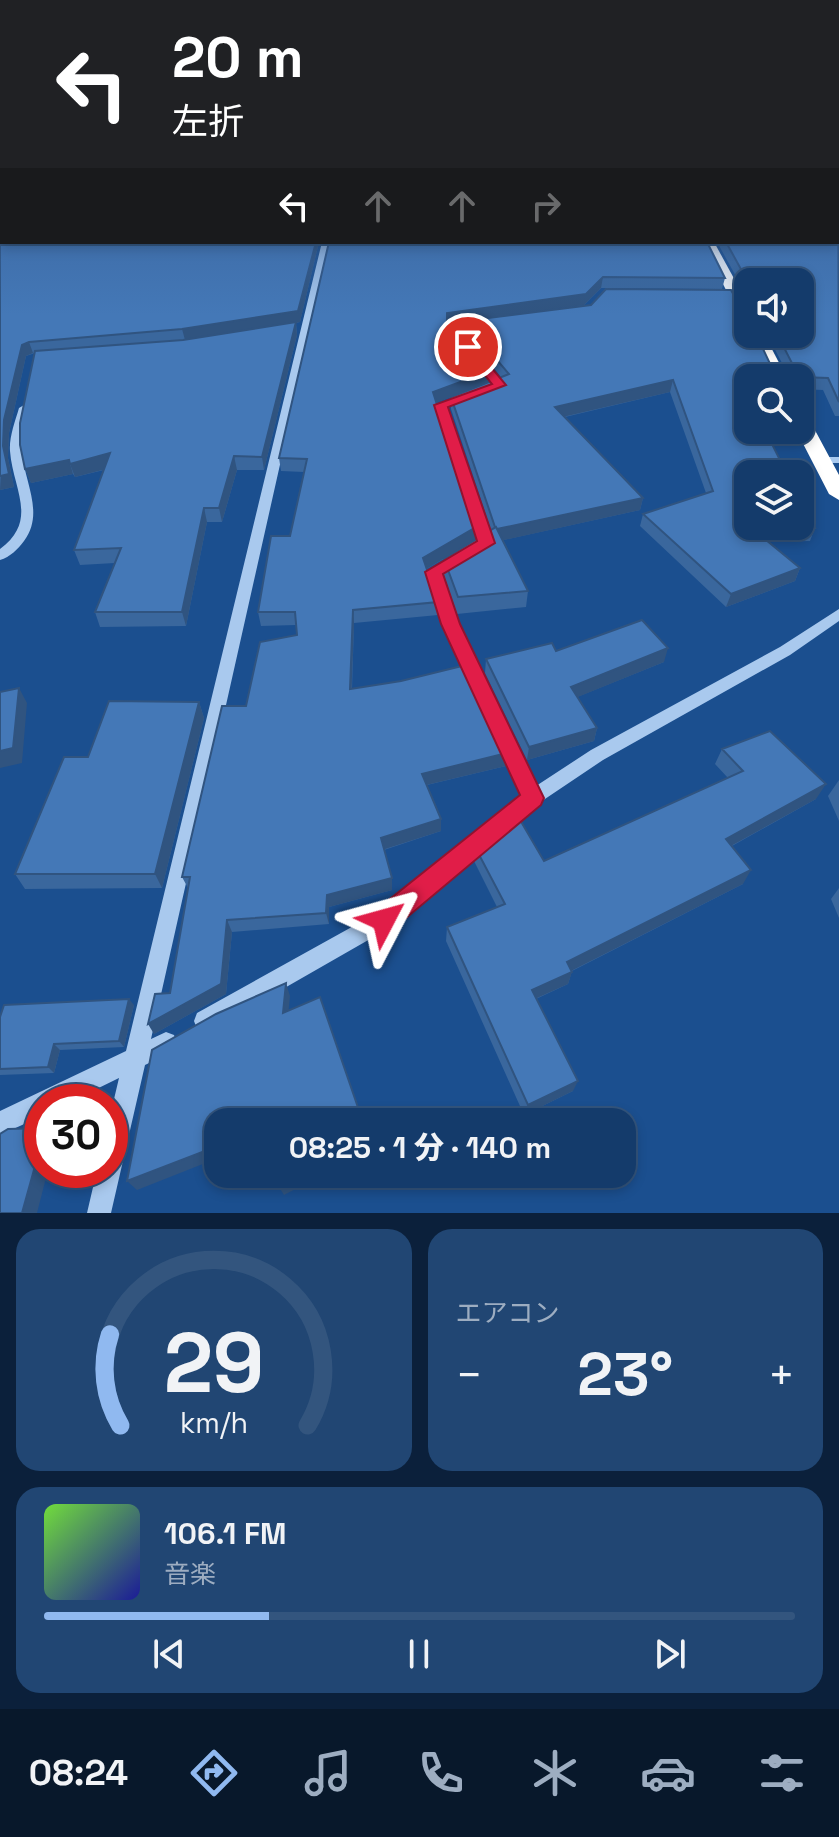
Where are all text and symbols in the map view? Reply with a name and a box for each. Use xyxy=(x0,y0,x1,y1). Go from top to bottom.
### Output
text: 20 m xyxy=(172,22,304,93)
icon: left xyxy=(40,32,144,136)
text: 左折 xyxy=(172,99,244,145)
icon: left xyxy=(272,184,316,228)
icon: ahead xyxy=(356,184,400,228)
icon: ahead xyxy=(440,184,484,228)
icon: right xyxy=(524,184,568,228)
map controls xyxy=(734,268,814,540)
button: sound xyxy=(734,268,814,348)
pin xyxy=(434,313,502,381)
icon: arrive xyxy=(446,325,490,369)
button: search xyxy=(734,364,814,444)
button: layers xyxy=(734,460,814,540)
position arrow xyxy=(342,878,426,962)
speed limit sign: 30 xyxy=(24,1084,128,1188)
text: 08:25 · 1 分 · 140 m xyxy=(289,1128,551,1167)
text: エアコン xyxy=(456,1296,560,1330)
text: 29 xyxy=(163,1310,264,1416)
text: 23° xyxy=(577,1336,673,1413)
text: − xyxy=(456,1347,483,1403)
text: + xyxy=(768,1347,795,1403)
text: km/h xyxy=(180,1405,248,1441)
text: 106.1 FM xyxy=(164,1514,287,1553)
text: 音楽 xyxy=(164,1557,216,1591)
icon: previous xyxy=(147,1632,191,1676)
icon: pause xyxy=(397,1632,441,1676)
icon: next xyxy=(648,1632,692,1676)
icon: directions xyxy=(186,1745,242,1801)
icon: music xyxy=(300,1745,356,1801)
icon: phone xyxy=(413,1745,469,1801)
icon: climate xyxy=(527,1745,583,1801)
icon: car xyxy=(640,1745,696,1801)
icon: filters xyxy=(754,1745,810,1801)
text: 08:24 xyxy=(29,1750,128,1796)

